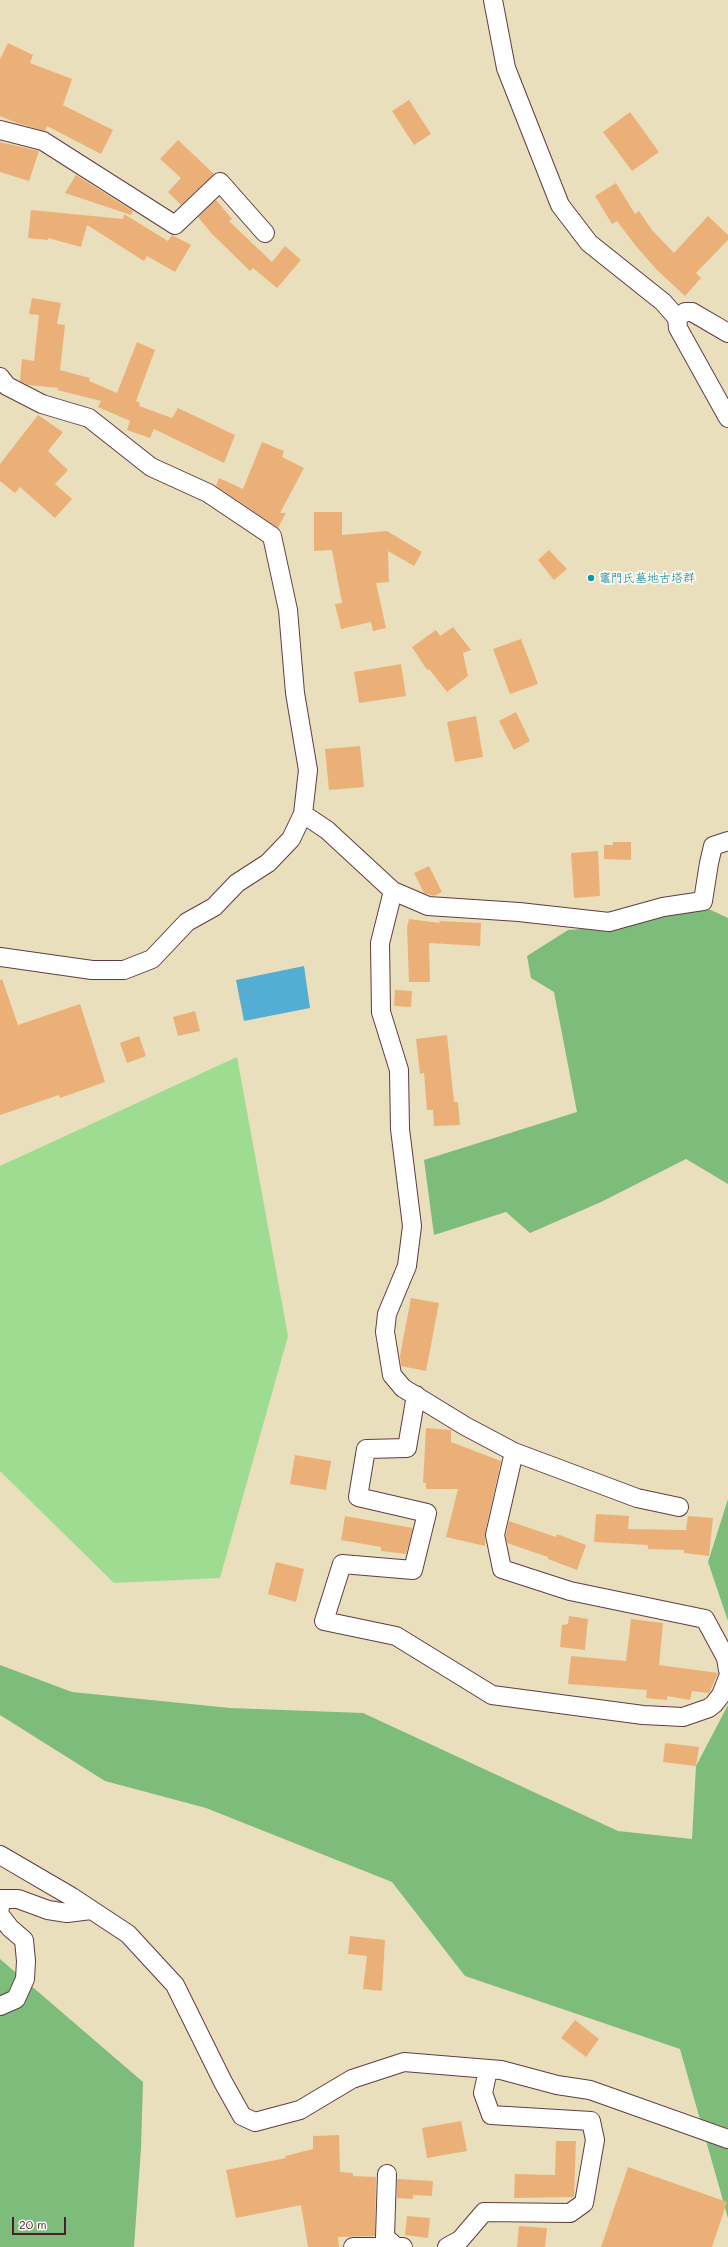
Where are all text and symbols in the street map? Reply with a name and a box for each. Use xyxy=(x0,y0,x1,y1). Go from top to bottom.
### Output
place label: 竈門氏墓地古塔群 xyxy=(599,571,695,585)
marker: 竈門氏墓地古塔群 xyxy=(586,573,596,583)
scale bar xyxy=(14,2209,68,2235)
text: 20 m xyxy=(19,2216,47,2232)

